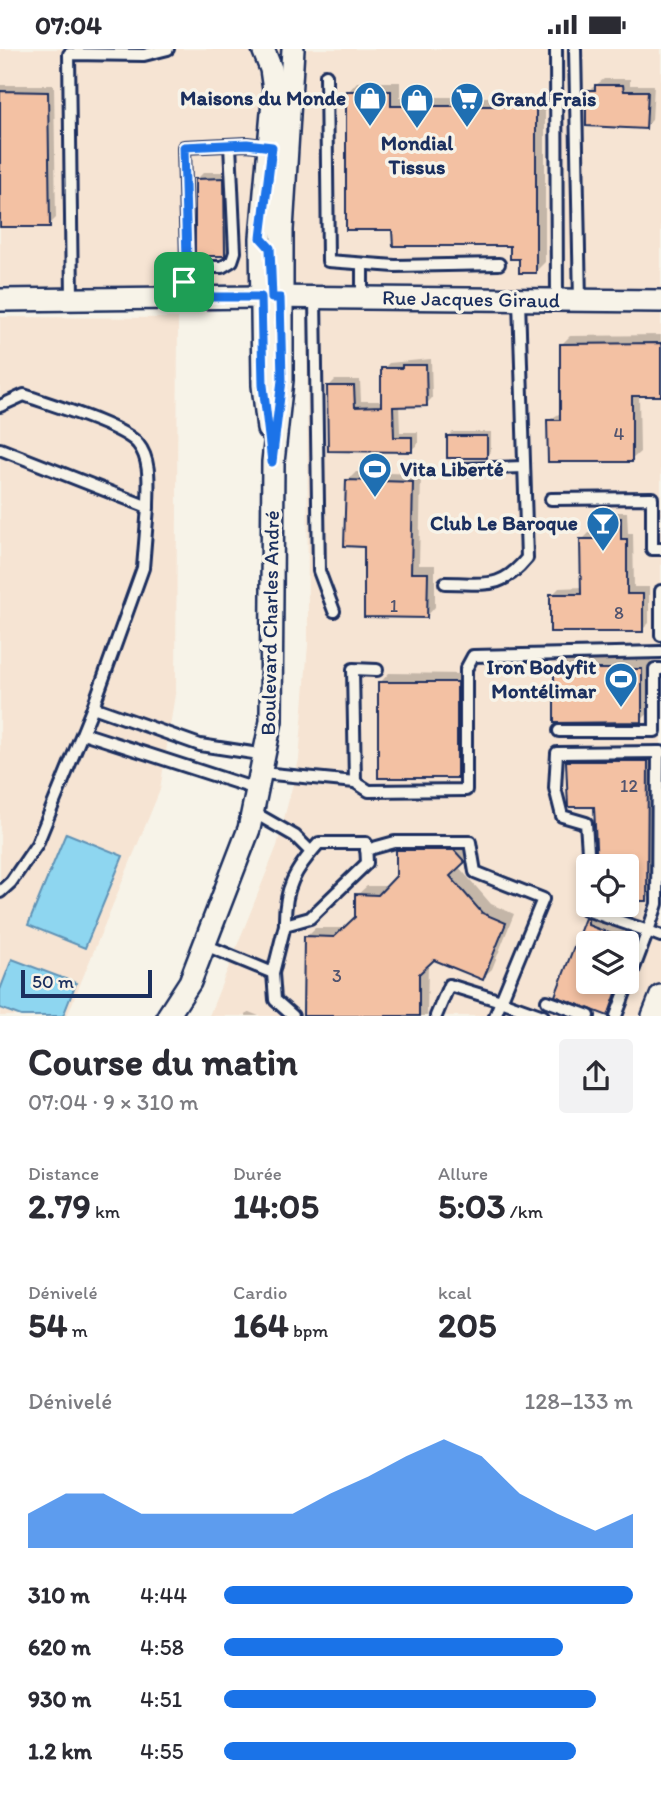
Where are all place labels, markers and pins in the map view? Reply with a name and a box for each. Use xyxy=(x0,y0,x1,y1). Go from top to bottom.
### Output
shop icon: Maisons du Monde xyxy=(351,79,389,128)
supermarket icon: Grand Frais xyxy=(448,80,486,129)
shop icon: Mondial Tissus xyxy=(398,81,436,130)
place label: Maisons du Monde xyxy=(180,85,346,110)
place label: Grand Frais xyxy=(491,86,596,111)
place label: Mondial Tissus xyxy=(381,130,454,179)
pin xyxy=(154,252,214,312)
sports icon: Vita Liberté xyxy=(356,450,394,499)
place label: Vita Liberté xyxy=(400,456,504,481)
bar icon: Club Le Baroque xyxy=(584,504,622,553)
place label: Club Le Baroque xyxy=(430,510,578,536)
place label: Iron Bodyfit Montélimar xyxy=(486,654,597,703)
sports icon: Iron Bodyfit Montélimar xyxy=(602,660,640,709)

